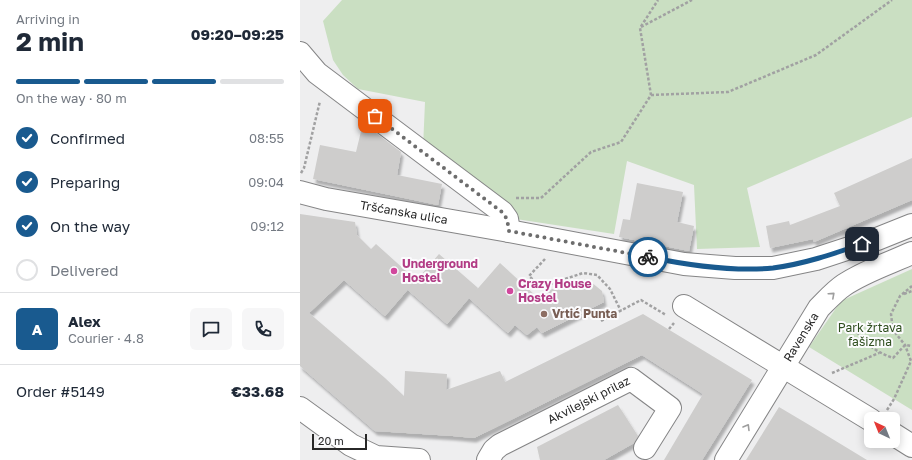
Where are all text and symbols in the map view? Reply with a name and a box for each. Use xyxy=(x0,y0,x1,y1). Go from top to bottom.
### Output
text: Arriving in xyxy=(16,11,80,27)
text: 09:20–09:25 xyxy=(191,25,284,43)
text: 2 min xyxy=(16,26,84,57)
text: On the way · 80 m xyxy=(16,90,127,106)
pin xyxy=(358,99,392,133)
icon: bag xyxy=(364,105,386,127)
icon: check xyxy=(16,127,38,149)
text: Confirmed xyxy=(50,129,125,147)
text: 08:55 xyxy=(249,130,284,146)
icon: check xyxy=(16,171,38,193)
text: Preparing xyxy=(50,173,120,191)
text: 09:04 xyxy=(248,174,284,190)
street label: Tršćanska ulica xyxy=(359,197,449,227)
icon: check xyxy=(16,215,38,237)
text: On the way xyxy=(50,217,130,235)
text: 09:12 xyxy=(250,218,284,234)
pin xyxy=(845,227,879,261)
icon: home xyxy=(851,233,873,255)
courier xyxy=(628,237,668,277)
icon: bike xyxy=(637,246,659,268)
place label: Underground Hostel xyxy=(402,256,478,285)
text: Delivered xyxy=(50,261,118,279)
marker: Underground Hostel xyxy=(389,266,399,276)
place label: Crazy House Hostel xyxy=(518,276,592,305)
marker: Crazy House Hostel xyxy=(505,286,515,296)
one-way arrow xyxy=(828,292,835,299)
place label: Vrtić Punta xyxy=(552,306,617,321)
button: chat xyxy=(190,308,232,350)
button: phone xyxy=(242,308,284,350)
marker: Vrtić Punta xyxy=(539,309,549,319)
street label: Ravenska xyxy=(780,309,822,364)
text: Alex xyxy=(68,312,101,330)
text: A xyxy=(32,320,42,338)
park label: Park žrtava fašizma xyxy=(838,320,902,349)
text: Courier · 4.8 xyxy=(68,330,144,346)
street label: Akvilejski prilaz xyxy=(545,373,632,427)
text: Order #5149 xyxy=(16,382,105,400)
text: €33.68 xyxy=(231,382,284,400)
north arrow xyxy=(864,412,900,448)
map controls xyxy=(864,412,900,448)
one-way arrow xyxy=(742,424,749,431)
scale bar xyxy=(312,432,367,451)
text: 20 m xyxy=(318,434,344,447)

